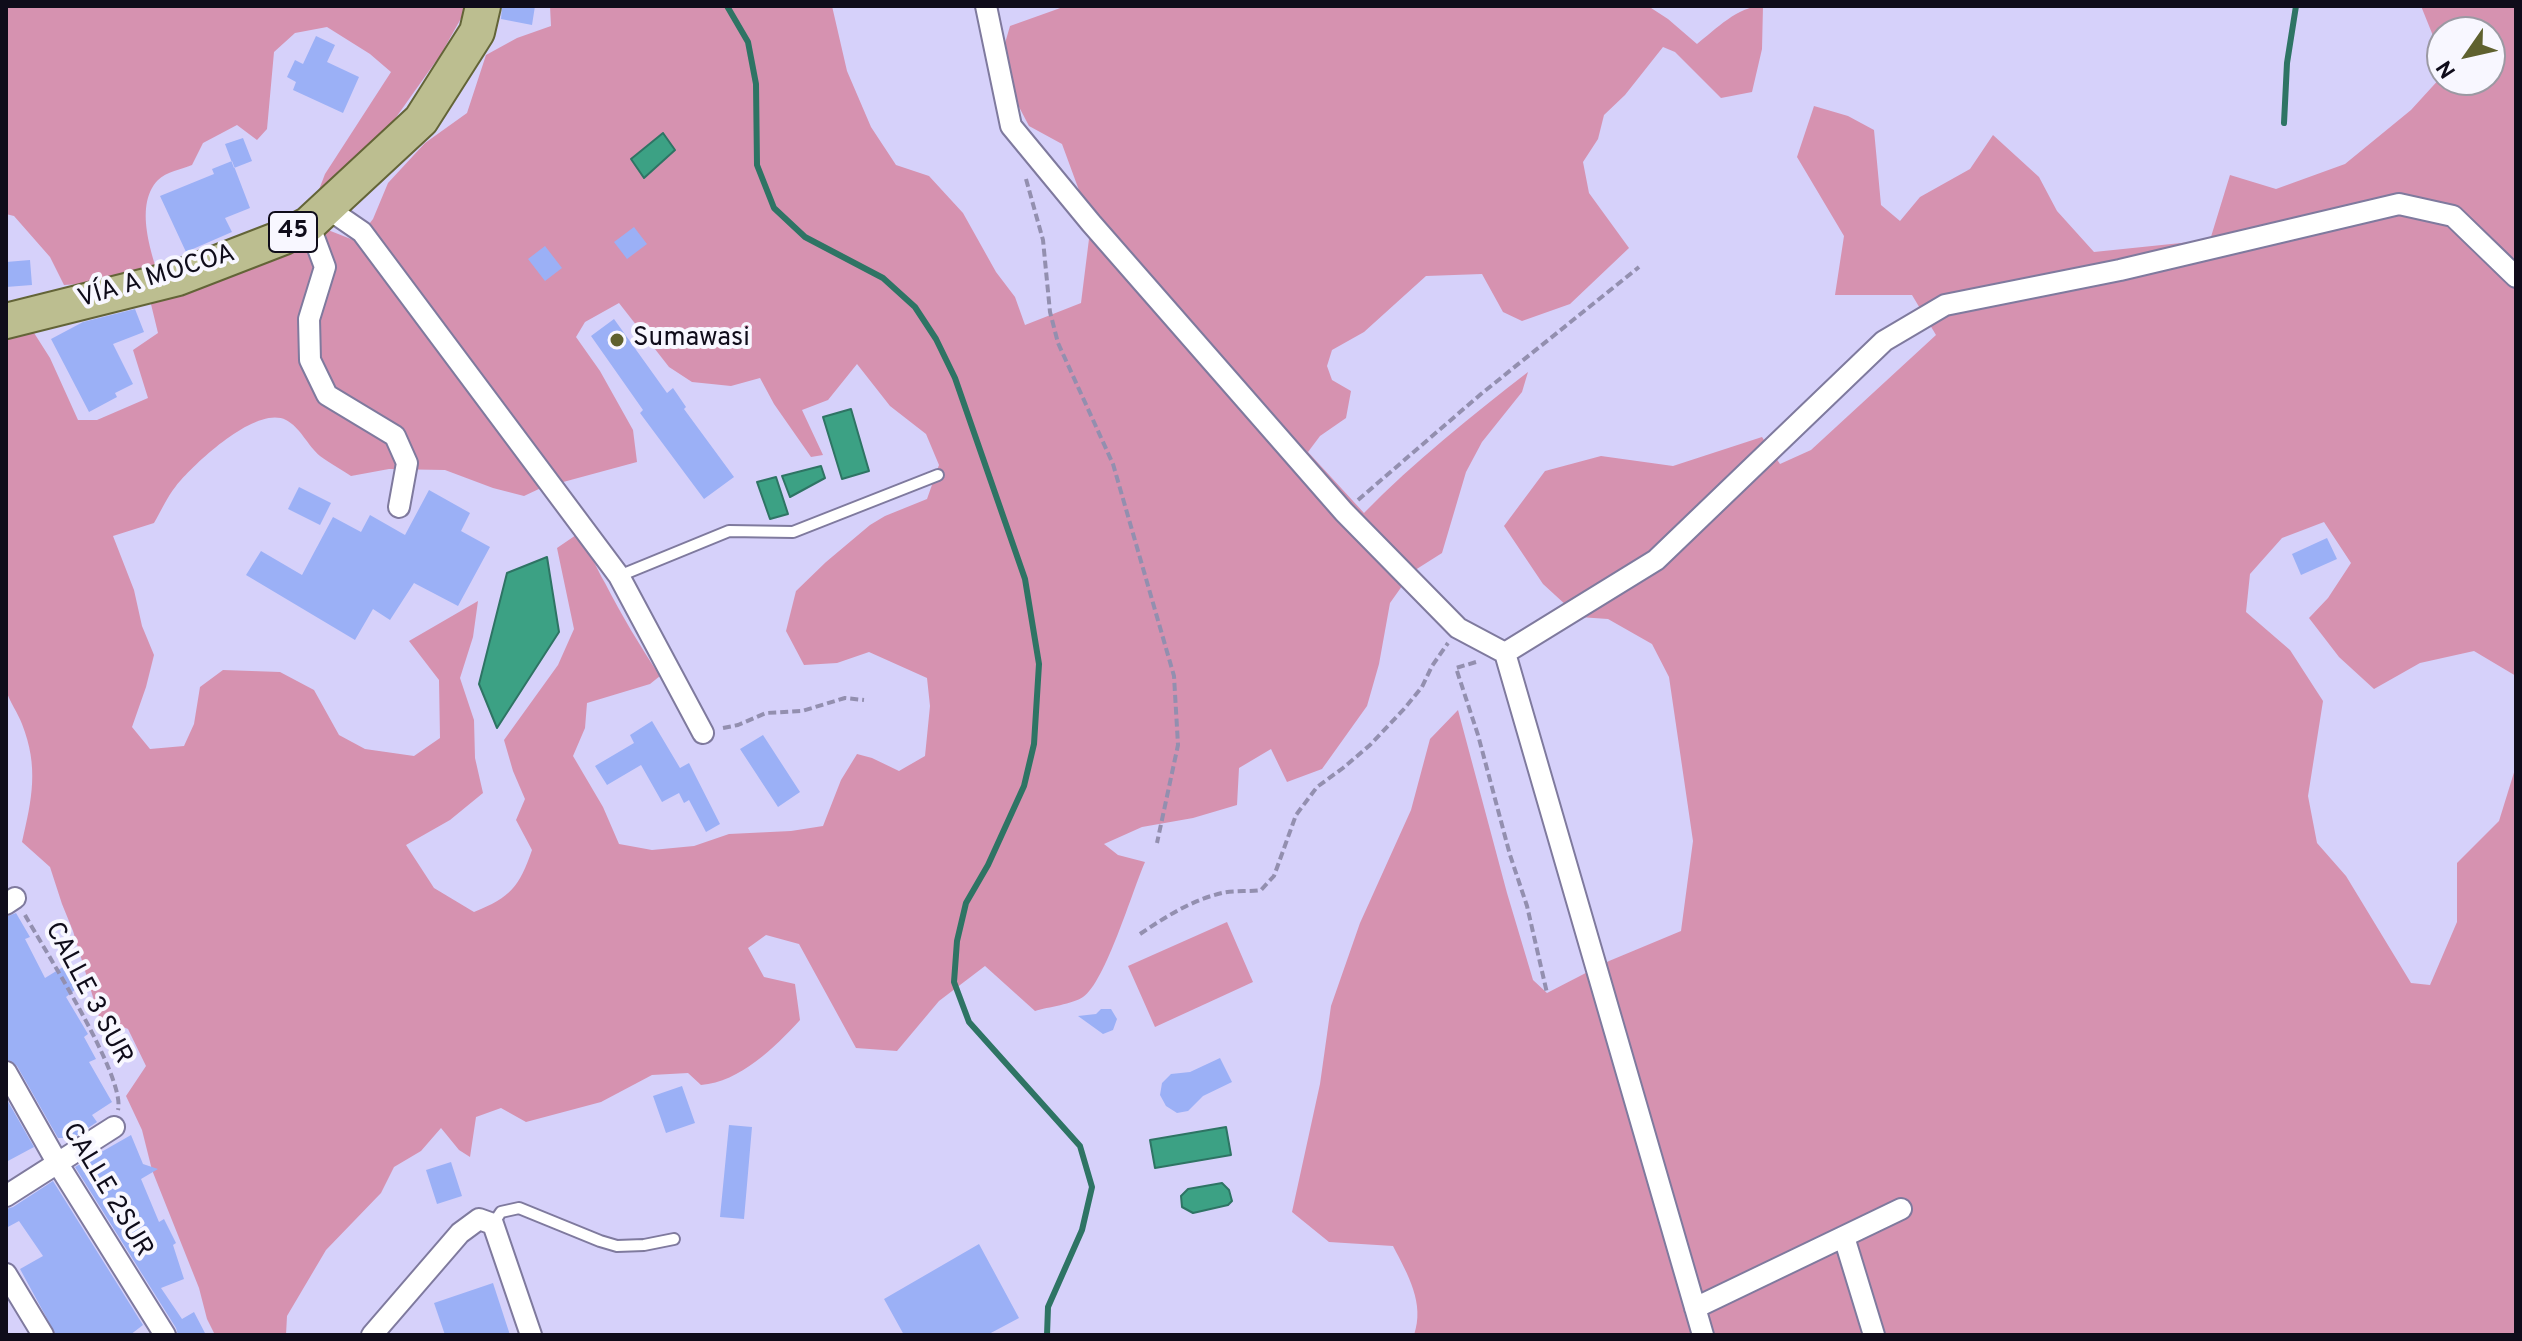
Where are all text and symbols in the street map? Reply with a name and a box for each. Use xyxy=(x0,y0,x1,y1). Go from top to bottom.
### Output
north arrow xyxy=(2426,16,2506,96)
text: N xyxy=(2432,54,2463,83)
road number: 45 xyxy=(269,212,317,252)
street label: VÍA A MOCOA xyxy=(75,239,239,317)
place label: Sumawasi xyxy=(633,324,750,356)
marker: Sumawasi xyxy=(608,331,626,349)
street label: CALLE 3 SUR xyxy=(36,917,138,1071)
street label: CALLE 2SUR xyxy=(54,1118,158,1264)

